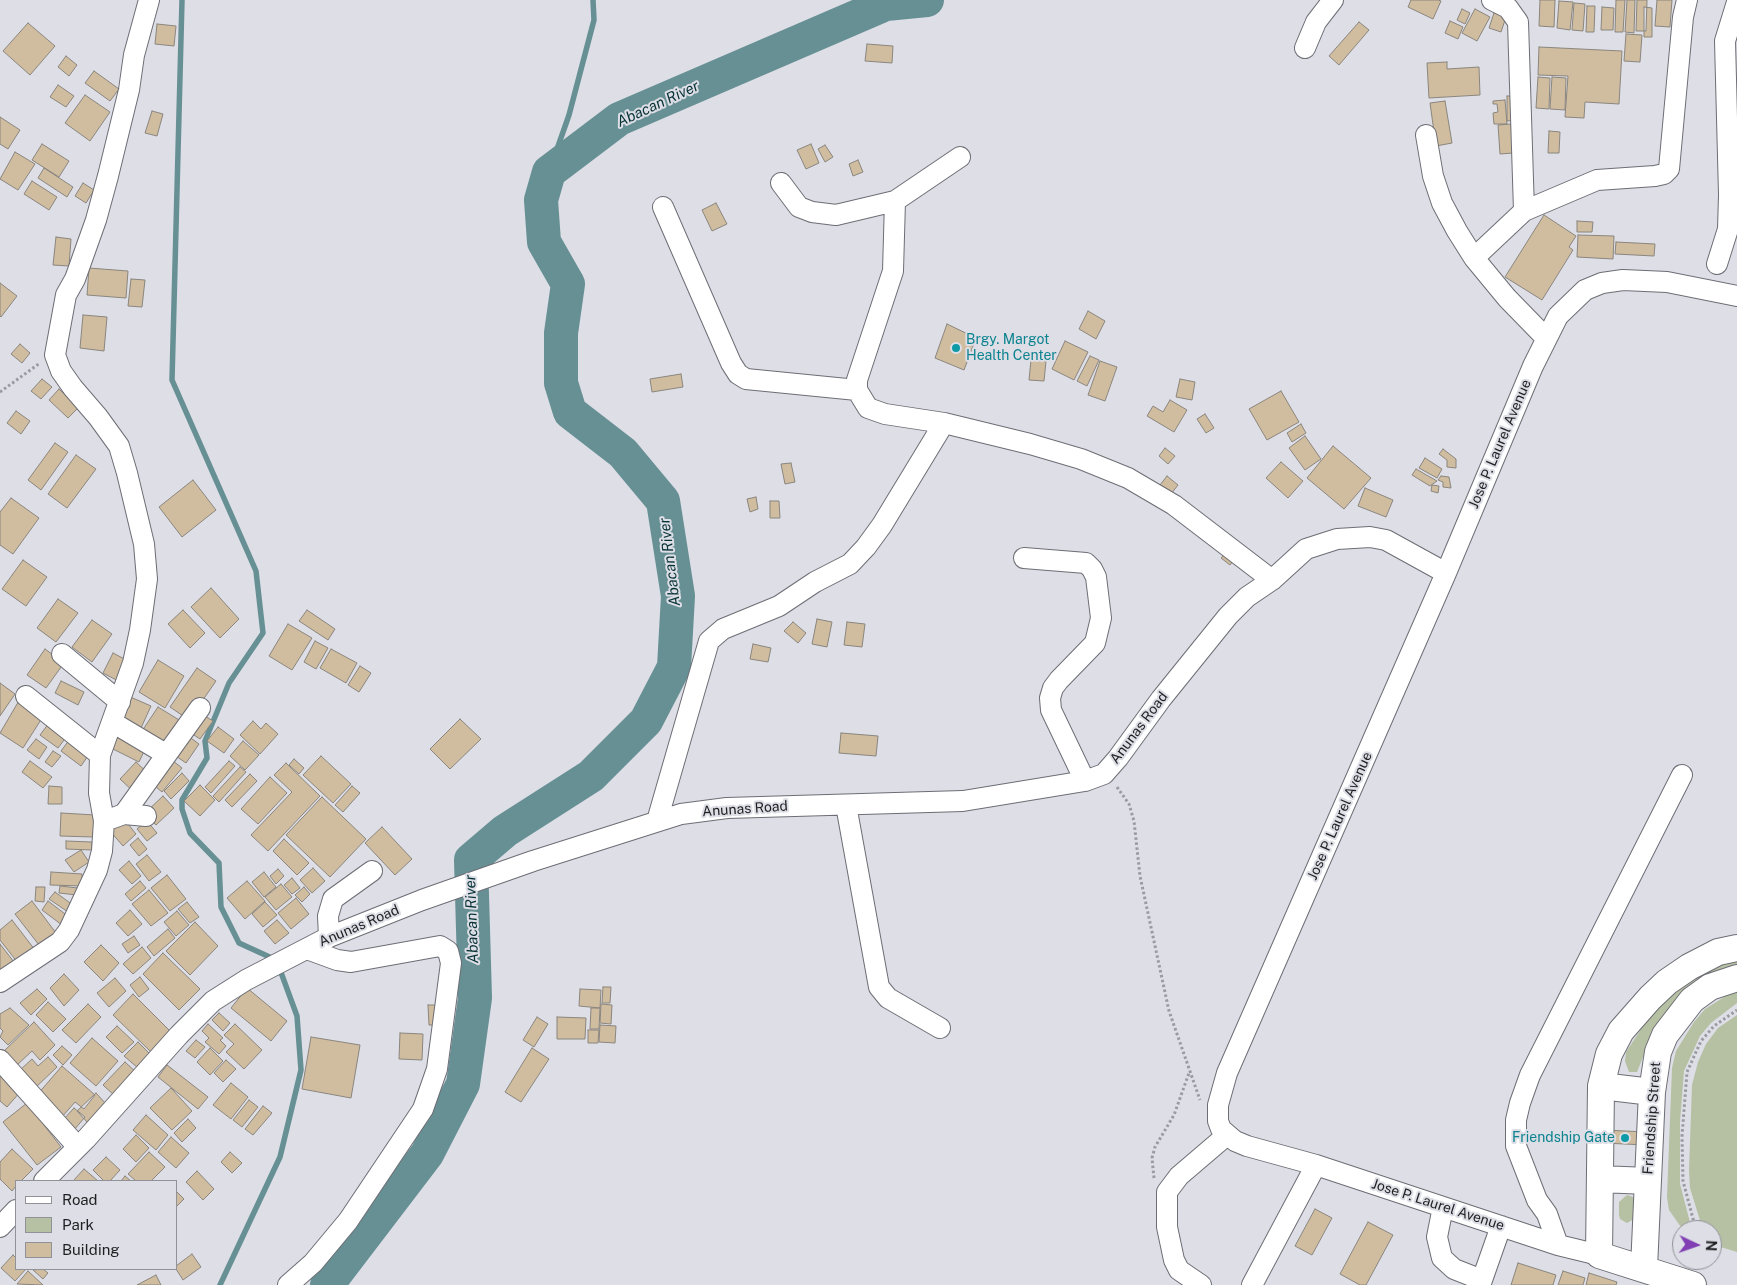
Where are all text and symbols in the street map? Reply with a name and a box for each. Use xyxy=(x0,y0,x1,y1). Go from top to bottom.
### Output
water label: Abacan River xyxy=(614,77,702,131)
place label: Brgy. Margot Health Center xyxy=(966,332,1057,364)
marker: Brgy. Margot Health Center xyxy=(950,342,962,354)
street label: Jose P. Laurel Avenue xyxy=(1465,377,1535,511)
water label: Abacan River xyxy=(656,517,684,607)
street label: Anunas Road xyxy=(1107,689,1171,767)
street label: Jose P. Laurel Avenue xyxy=(1304,749,1376,883)
street label: Anunas Road xyxy=(702,798,788,820)
water label: Abacan River xyxy=(461,874,483,964)
street label: Anunas Road xyxy=(316,902,402,950)
street label: Friendship Street xyxy=(1640,1061,1664,1175)
place label: Friendship Gate xyxy=(1512,1130,1615,1146)
marker: Friendship Gate xyxy=(1619,1132,1631,1144)
street label: Jose P. Laurel Avenue xyxy=(1370,1176,1506,1234)
legend xyxy=(15,1180,178,1270)
text: Road xyxy=(62,1191,98,1208)
text: Park xyxy=(62,1216,94,1233)
north arrow xyxy=(1672,1220,1722,1270)
text: N xyxy=(1703,1240,1719,1252)
text: Building xyxy=(62,1241,120,1258)

